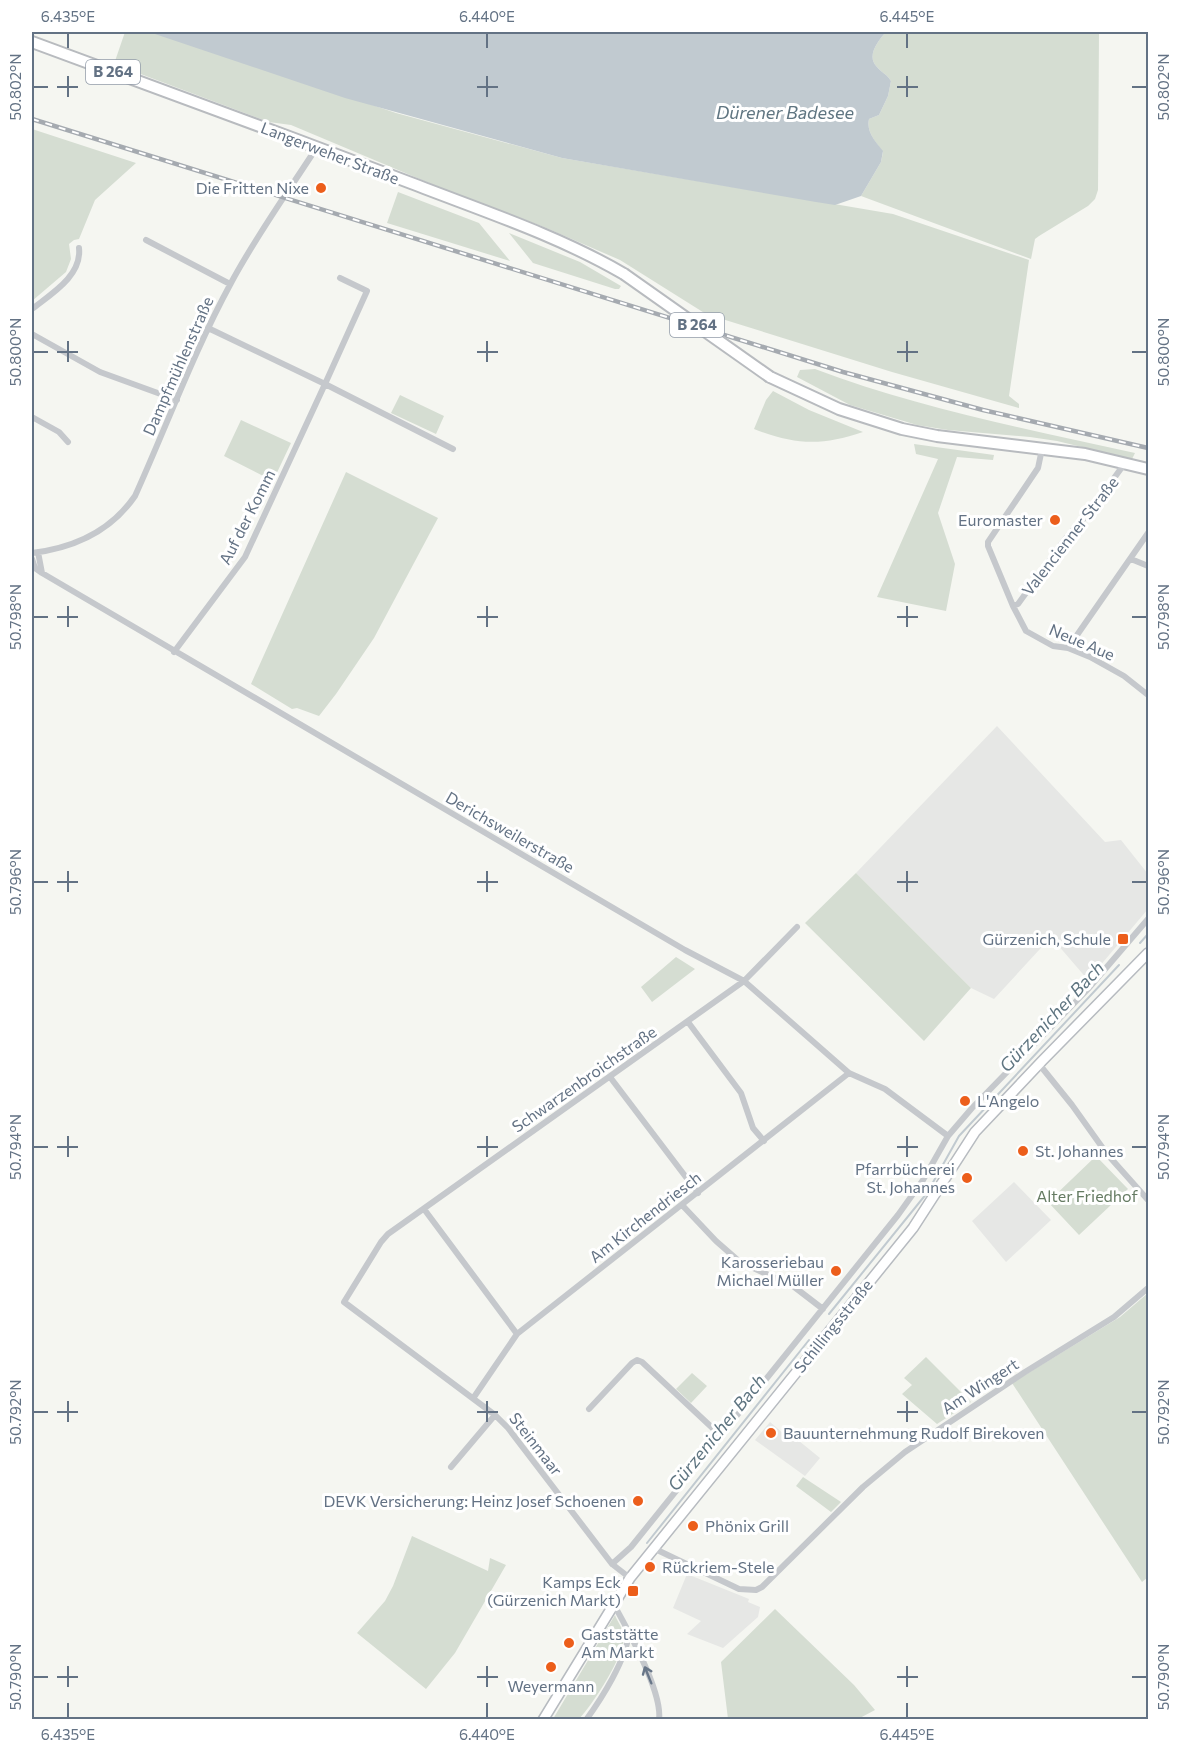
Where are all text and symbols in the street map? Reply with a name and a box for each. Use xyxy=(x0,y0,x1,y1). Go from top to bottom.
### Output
text: 6.435°E xyxy=(41,7,95,25)
text: 6.440°E xyxy=(459,7,515,25)
text: 6.445°E xyxy=(880,7,934,25)
text: 50.802°N xyxy=(6,53,24,121)
text: 50.802°N xyxy=(1154,53,1172,121)
road number: B 264 xyxy=(86,60,140,84)
water label: Dürener Badesee xyxy=(716,101,855,123)
street label: Langerweher Straße xyxy=(258,117,402,188)
place label: Die Fritten Nixe xyxy=(196,178,309,197)
marker: Die Fritten Nixe xyxy=(314,181,328,195)
street label: Dampfmühlenstraße xyxy=(138,293,217,438)
road number: B 264 xyxy=(670,313,724,337)
text: 50.800°N xyxy=(6,318,24,386)
text: 50.800°N xyxy=(1154,318,1172,386)
street label: Auf der Komm xyxy=(214,466,279,567)
street label: Valencienner Straße xyxy=(1017,473,1122,599)
place label: Euromaster xyxy=(958,510,1044,529)
marker: Euromaster xyxy=(1048,513,1062,527)
text: 50.798°N xyxy=(6,584,24,650)
text: 50.798°N xyxy=(1154,584,1172,650)
street label: Neue Aue xyxy=(1047,619,1118,664)
street label: Derichsweilerstraße xyxy=(443,787,578,876)
text: 50.796°N xyxy=(6,849,24,915)
text: 50.796°N xyxy=(1154,849,1172,915)
place label: Gürzenich, Schule xyxy=(983,929,1111,948)
marker: Gürzenich, Schule xyxy=(1116,932,1130,946)
water label: Gürzenicher Bach xyxy=(994,956,1108,1076)
street label: Schwarzenbroichstraße xyxy=(508,1021,660,1136)
place label: L'Angelo xyxy=(977,1091,1039,1110)
marker: L'Angelo xyxy=(958,1094,972,1108)
text: 50.794°N xyxy=(6,1114,24,1180)
text: 50.794°N xyxy=(1154,1114,1172,1180)
place label: St. Johannes xyxy=(1035,1141,1123,1160)
marker: St. Johannes xyxy=(1016,1144,1030,1158)
place label: Pfarrbücherei St. Johannes xyxy=(855,1159,955,1196)
street label: Am Kirchendriesch xyxy=(585,1167,704,1266)
marker: Pfarrbücherei St. Johannes xyxy=(960,1171,974,1185)
park label: Alter Friedhof xyxy=(1036,1186,1138,1205)
place label: Karosseriebau Michael Müller xyxy=(716,1252,825,1289)
marker: Karosseriebau Michael Müller xyxy=(829,1264,843,1278)
street label: Schillingsstraße xyxy=(789,1275,876,1376)
street label: Am Wingert xyxy=(938,1354,1022,1417)
water label: Gürzenicher Bach xyxy=(663,1370,770,1495)
text: 50.792°N xyxy=(6,1379,24,1445)
text: 50.792°N xyxy=(1154,1379,1172,1445)
street label: Steinmaar xyxy=(506,1408,567,1479)
place label: Bauunternehmung Rudolf Birekoven xyxy=(783,1423,1045,1442)
marker: Bauunternehmung Rudolf Birekoven xyxy=(764,1426,778,1440)
place label: DEVK Versicherung: Heinz Josef Schoenen xyxy=(324,1491,626,1510)
marker: DEVK Versicherung: Heinz Josef Schoenen xyxy=(631,1494,645,1508)
place label: Phönix Grill xyxy=(705,1516,789,1535)
marker: Phönix Grill xyxy=(686,1519,700,1533)
place label: Rückriem-Stele xyxy=(662,1557,774,1576)
marker: Rückriem-Stele xyxy=(643,1560,657,1574)
place label: Kamps Eck (Gürzenich Markt) xyxy=(487,1572,621,1609)
marker: Kamps Eck (Gürzenich Markt) xyxy=(626,1584,640,1598)
place label: Gaststätte Am Markt xyxy=(581,1624,658,1661)
marker: Gaststätte Am Markt xyxy=(562,1636,576,1650)
text: 50.790°N xyxy=(6,1644,24,1710)
text: 50.790°N xyxy=(1154,1644,1172,1710)
marker: Weyermann xyxy=(544,1660,558,1674)
one-way arrow xyxy=(642,1666,653,1685)
place label: Weyermann xyxy=(508,1676,594,1695)
text: 6.435°E xyxy=(41,1725,95,1743)
text: 6.440°E xyxy=(459,1725,515,1743)
text: 6.445°E xyxy=(880,1725,934,1743)

